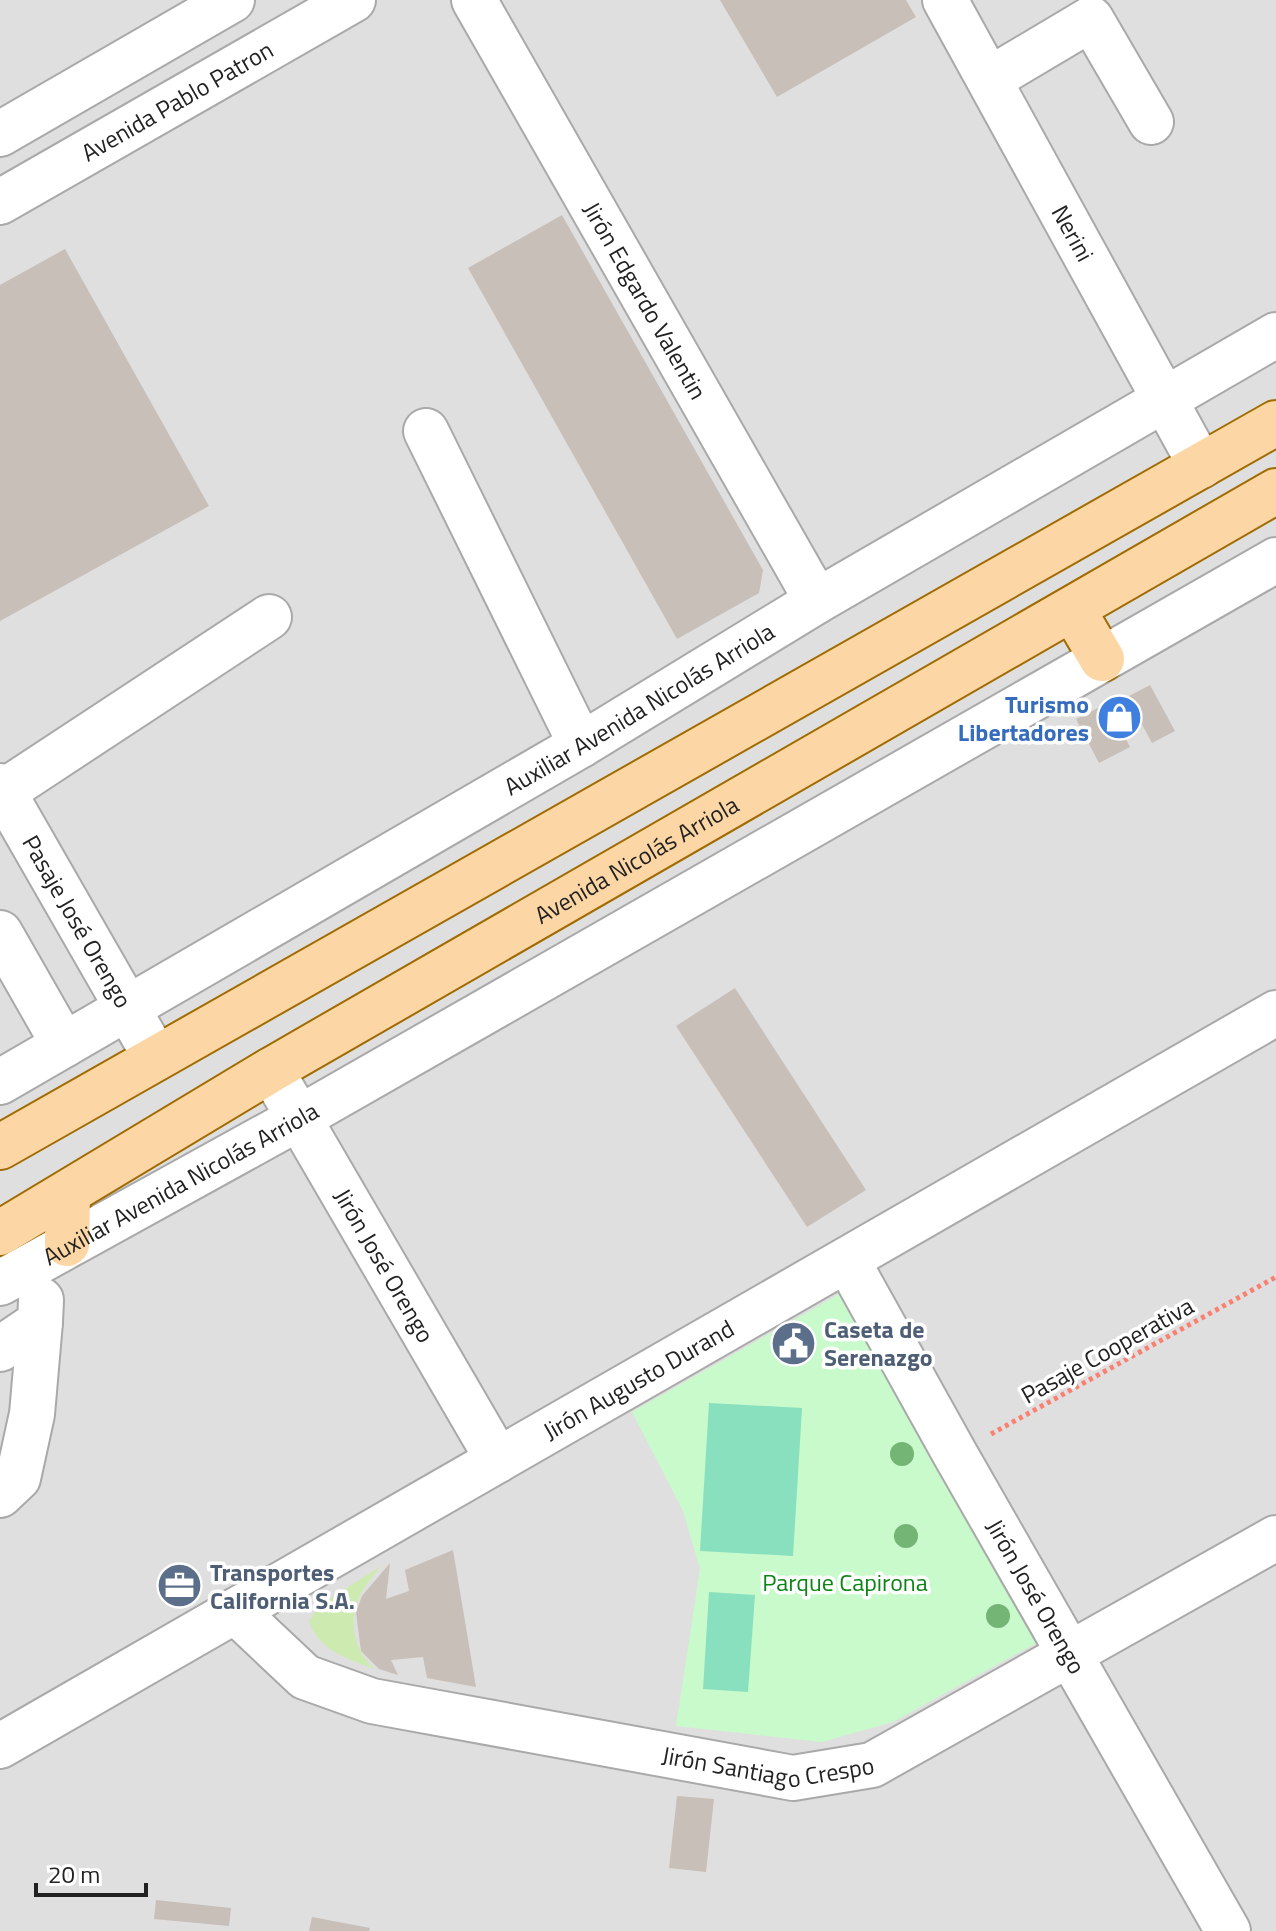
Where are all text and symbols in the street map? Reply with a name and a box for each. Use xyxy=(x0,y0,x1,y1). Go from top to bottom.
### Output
street label: Avenida Pablo Patron xyxy=(74,31,280,170)
street label: Jirón Edgardo Valentin xyxy=(575,195,716,406)
street label: Nerini xyxy=(1043,198,1103,268)
street label: Auxiliar Avenida Nicolás Arriola xyxy=(497,613,781,804)
place label: Turismo Libertadores xyxy=(958,686,1089,750)
shop icon: Turismo Libertadores xyxy=(1096,694,1144,742)
street label: Avenida Nicolás Arriola xyxy=(528,786,745,933)
street label: Pasaje José Orengo xyxy=(14,828,142,1014)
street label: Auxiliar Avenida Nicolás Arriola xyxy=(36,1093,325,1274)
street label: Jirón José Orengo xyxy=(326,1181,444,1349)
street label: Pasaje Cooperativa xyxy=(1014,1288,1200,1412)
street label: Jirón Augusto Durand xyxy=(536,1310,740,1449)
place label: Caseta de Serenazgo xyxy=(824,1311,932,1375)
public building icon: Caseta de Serenazgo xyxy=(769,1319,817,1367)
street label: Jirón José Orengo xyxy=(978,1512,1095,1680)
place label: Transportes California S.A. xyxy=(210,1554,355,1618)
office icon: Transportes California S.A. xyxy=(155,1562,203,1610)
park label: Parque Capirona xyxy=(762,1564,928,1600)
street label: Jirón Santiago Crespo xyxy=(659,1736,877,1797)
scale bar xyxy=(36,1847,146,1897)
text: 20 m xyxy=(48,1856,100,1892)

